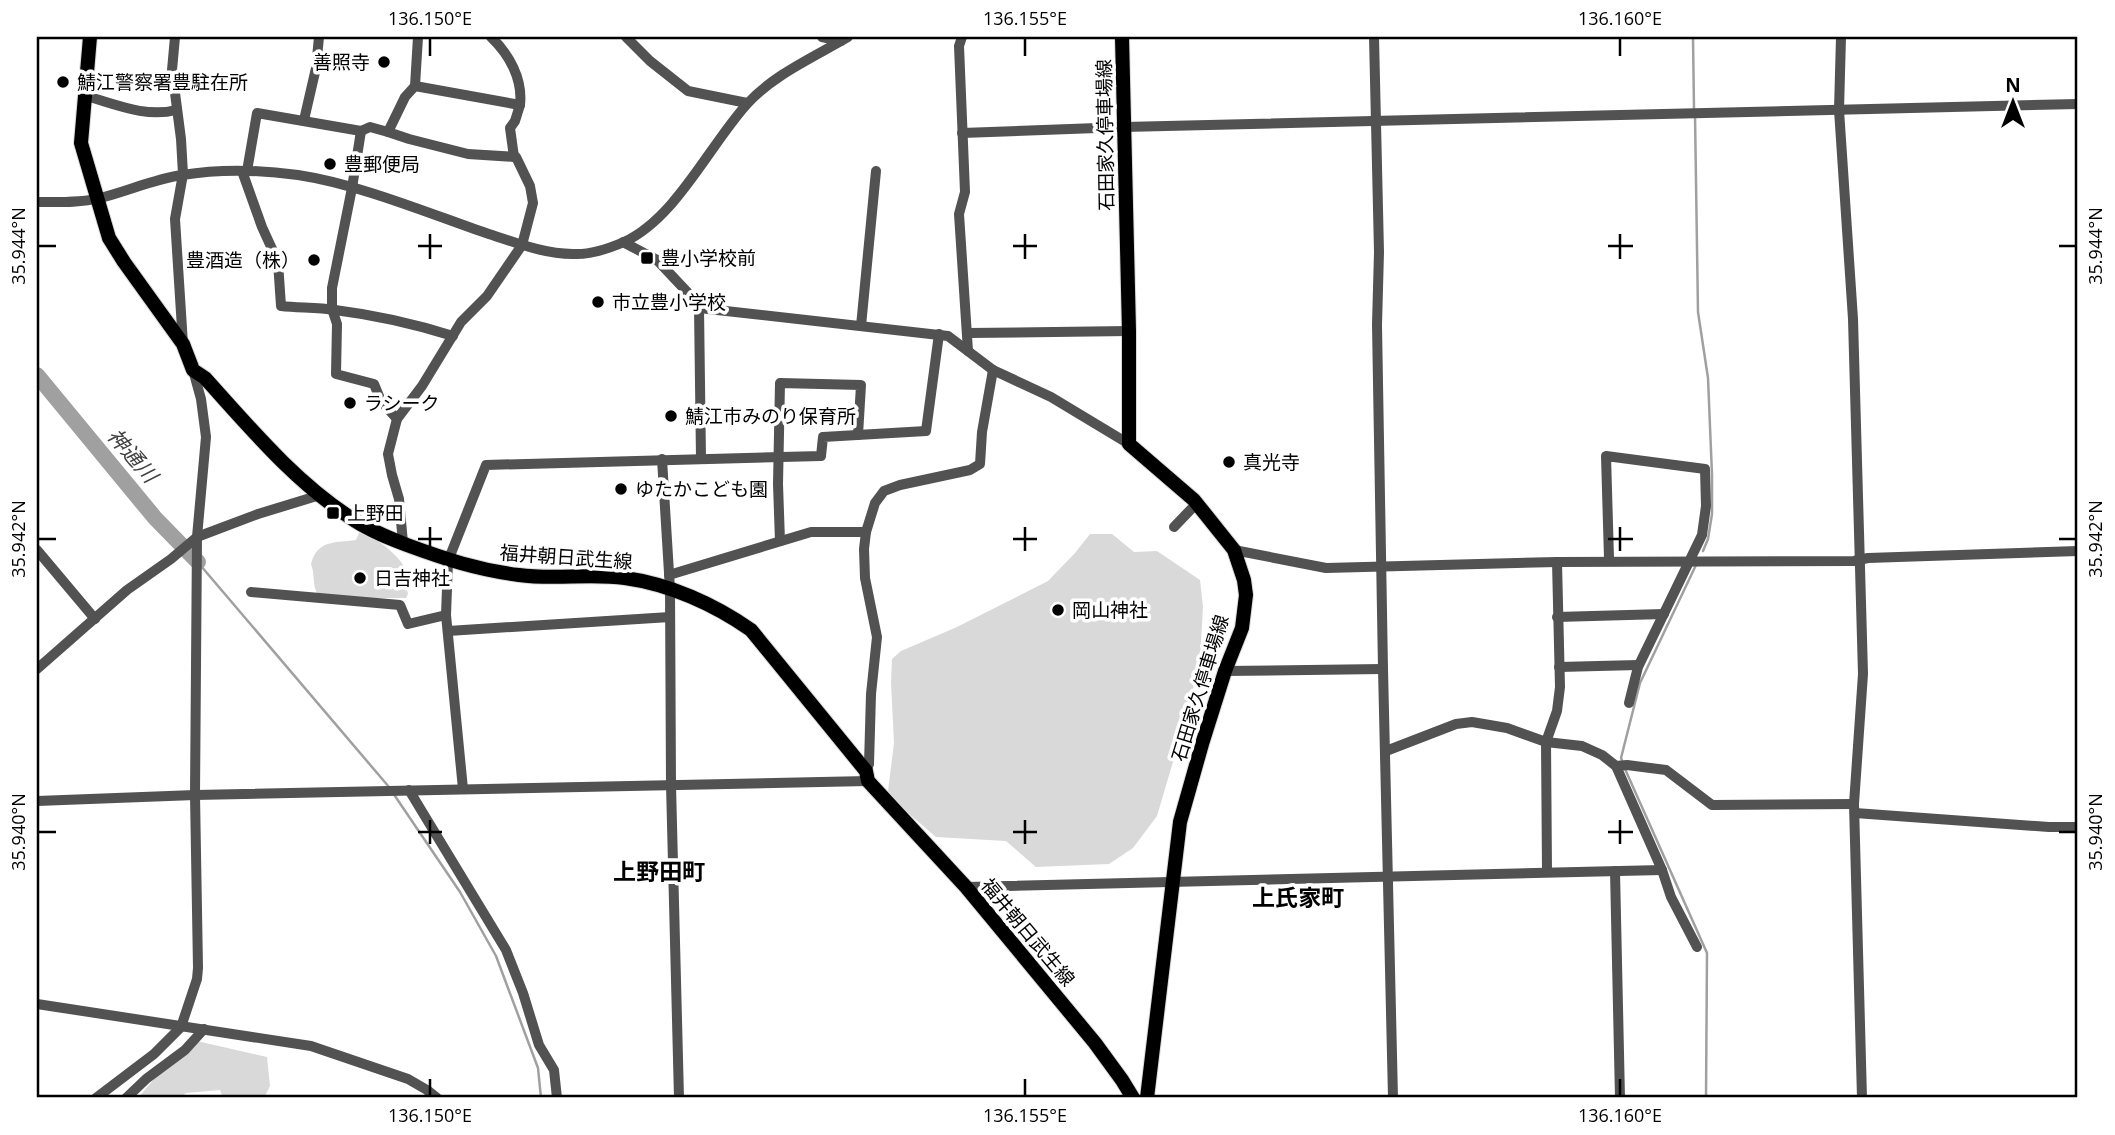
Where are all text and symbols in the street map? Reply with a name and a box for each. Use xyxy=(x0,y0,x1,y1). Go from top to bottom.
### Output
text: 136.150°E xyxy=(388,6,472,30)
text: 136.155°E xyxy=(983,6,1067,30)
text: 136.160°E xyxy=(1578,6,1662,30)
place label: 善照寺 xyxy=(313,49,370,75)
marker: 善照寺 xyxy=(376,54,392,70)
street label: 石田家久停車場線 xyxy=(1091,59,1119,211)
north arrow xyxy=(1979,66,2048,136)
place label: 鯖江警察署豊駐在所 xyxy=(77,69,248,95)
text: N xyxy=(2005,72,2021,98)
marker: 鯖江警察署豊駐在所 xyxy=(55,74,71,90)
place label: 豊郵便局 xyxy=(344,151,420,177)
marker: 豊郵便局 xyxy=(322,156,338,172)
text: 35.944°N xyxy=(6,207,30,285)
text: 35.944°N xyxy=(2083,207,2107,285)
place label: 豊小学校前 xyxy=(661,245,756,271)
place label: 豊酒造（株） xyxy=(186,247,300,273)
marker: 豊小学校前 xyxy=(639,250,655,266)
marker: 豊酒造（株） xyxy=(306,252,322,268)
place label: 市立豊小学校 xyxy=(612,289,726,315)
marker: 市立豊小学校 xyxy=(590,294,606,310)
place label: ラシーク xyxy=(364,390,440,416)
marker: ラシーク xyxy=(342,395,358,411)
place label: 鯖江市みのり保育所 xyxy=(685,403,856,429)
marker: 鯖江市みのり保育所 xyxy=(663,408,679,424)
water label: 神通川 xyxy=(102,422,166,489)
place label: 真光寺 xyxy=(1243,449,1300,475)
marker: 真光寺 xyxy=(1221,454,1237,470)
place label: ゆたかこども園 xyxy=(635,476,768,502)
marker: ゆたかこども園 xyxy=(613,481,629,497)
text: 35.942°N xyxy=(6,500,30,578)
place label: 上野田 xyxy=(347,500,404,526)
text: 35.942°N xyxy=(2083,500,2107,578)
marker: 上野田 xyxy=(325,505,341,521)
street label: 福井朝日武生線 xyxy=(499,539,633,575)
place label: 日吉神社 xyxy=(374,565,450,591)
marker: 日吉神社 xyxy=(352,570,368,586)
place label: 岡山神社 xyxy=(1072,597,1148,623)
marker: 岡山神社 xyxy=(1050,602,1066,618)
street label: 石田家久停車場線 xyxy=(1165,612,1235,764)
text: 35.940°N xyxy=(6,793,30,871)
text: 35.940°N xyxy=(2083,793,2107,871)
district label: 上野田町 xyxy=(613,855,705,887)
street label: 福井朝日武生線 xyxy=(975,873,1081,991)
district label: 上氏家町 xyxy=(1252,881,1344,913)
text: 136.150°E xyxy=(388,1103,472,1127)
text: 136.155°E xyxy=(983,1103,1067,1127)
text: 136.160°E xyxy=(1578,1103,1662,1127)

